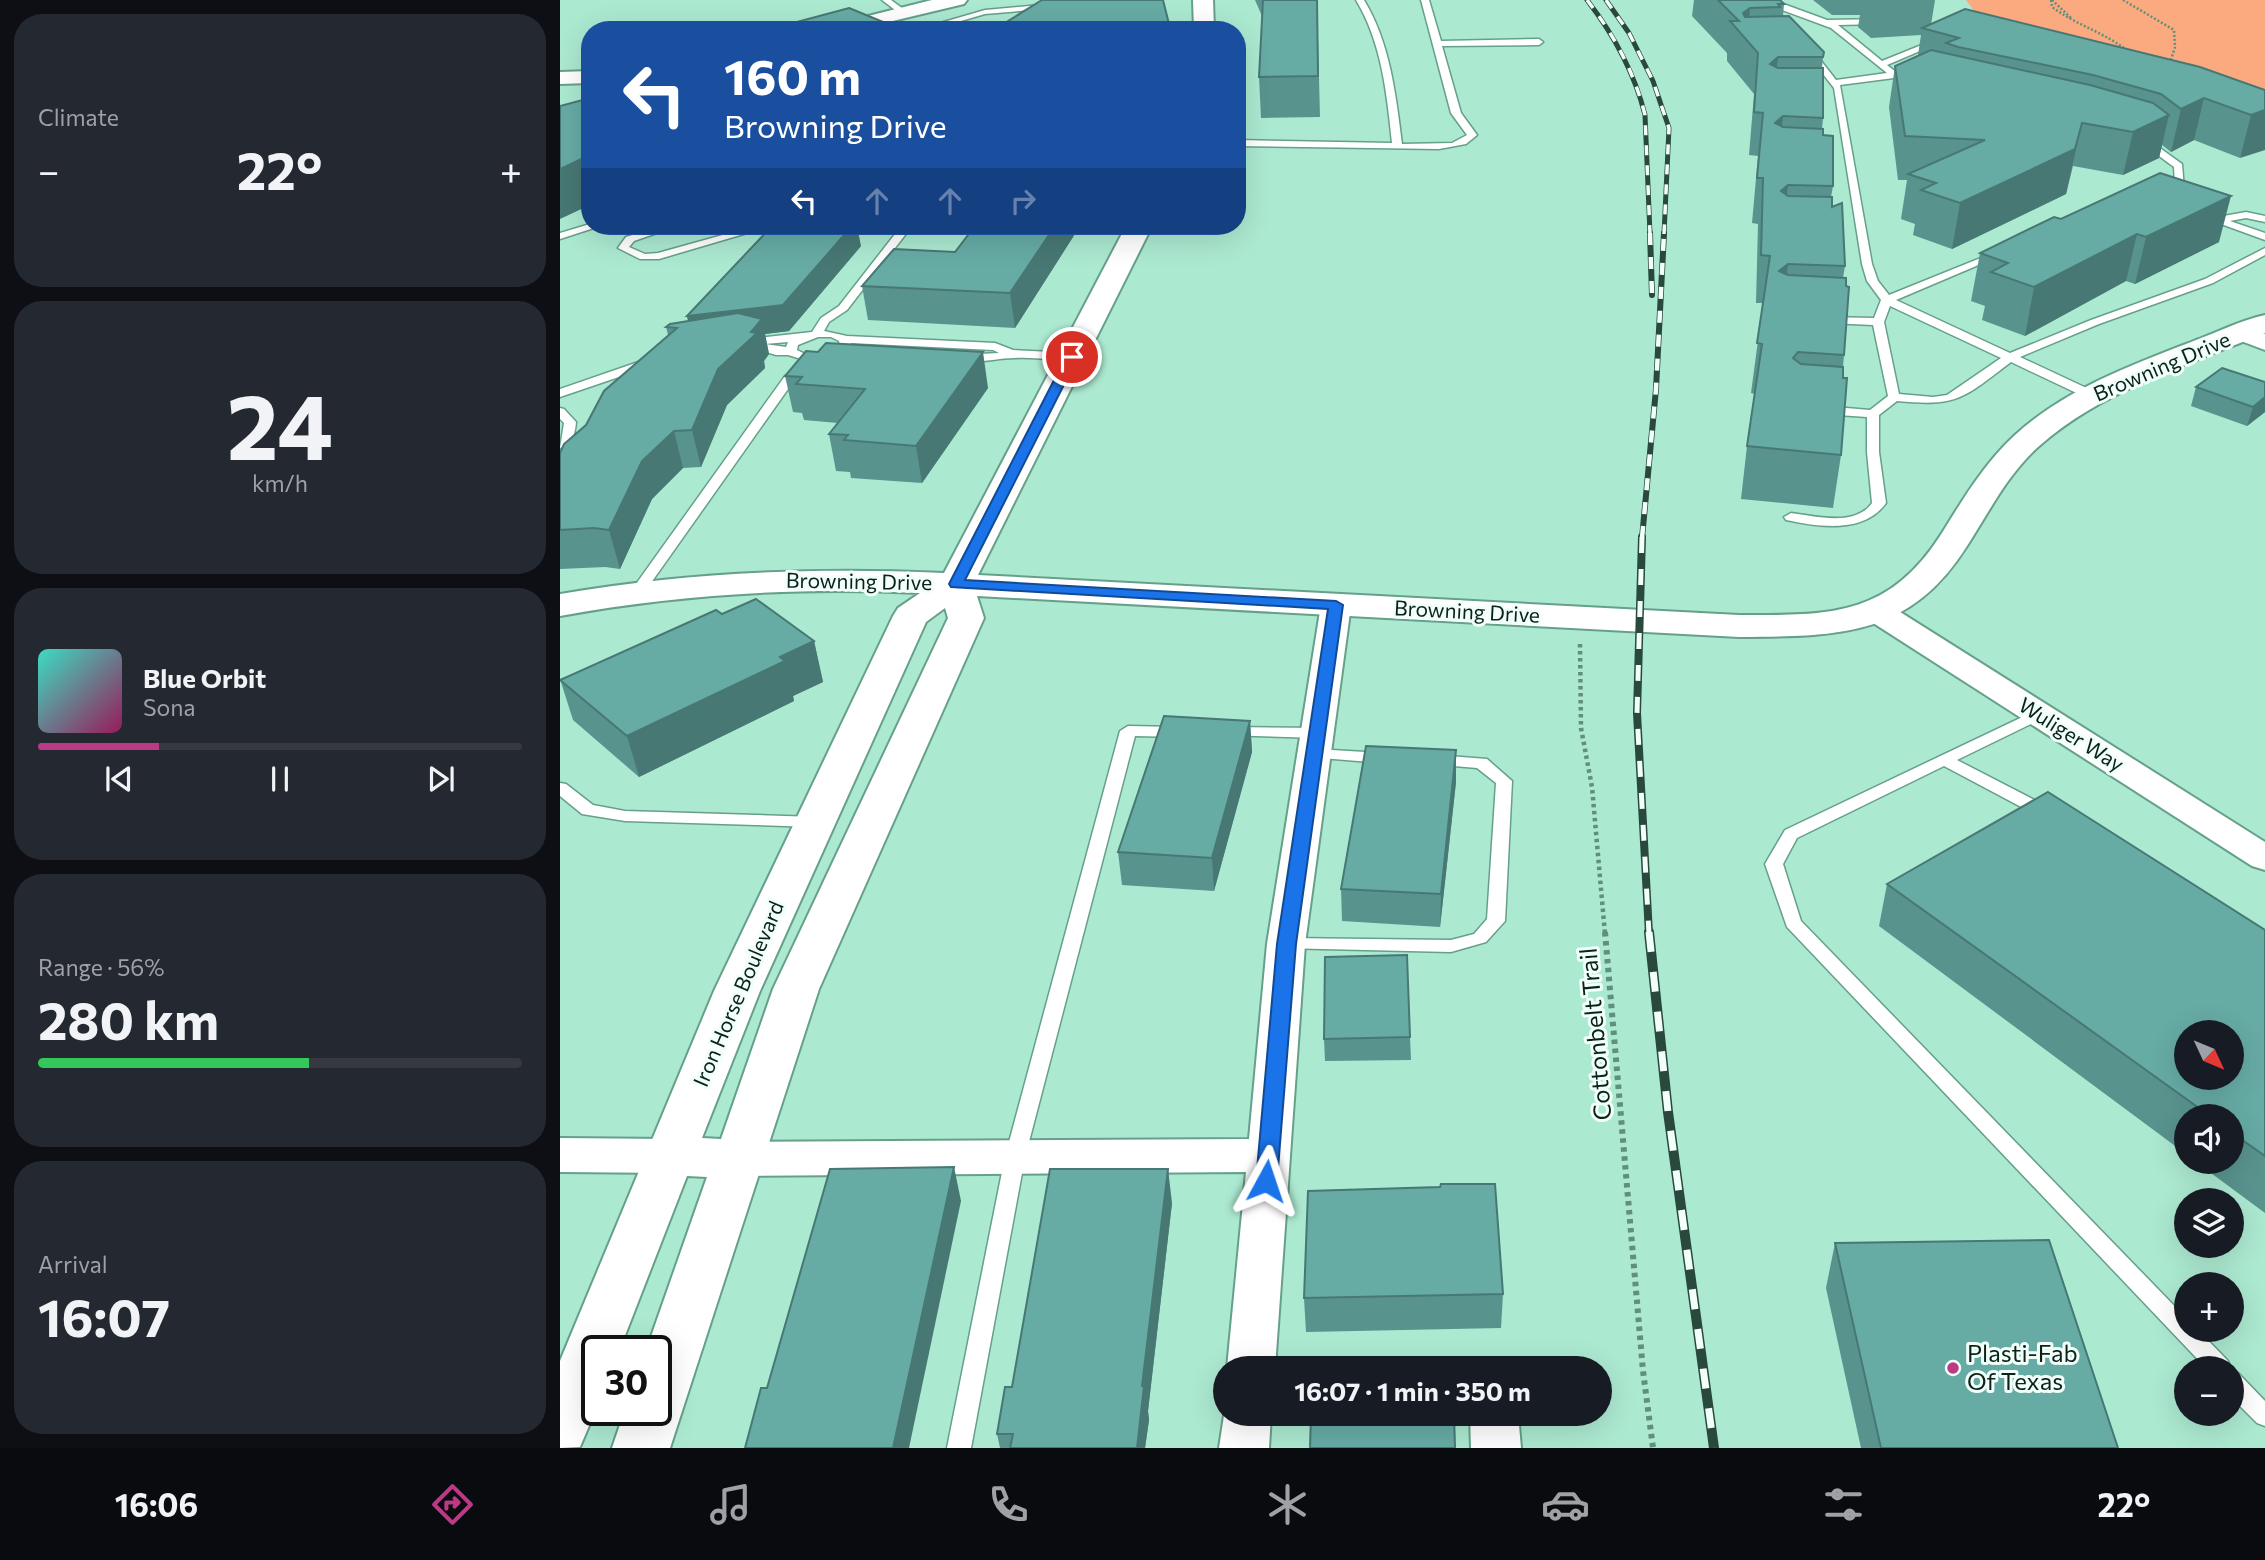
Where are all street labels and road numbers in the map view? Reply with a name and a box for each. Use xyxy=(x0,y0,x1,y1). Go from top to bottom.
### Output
street label: Browning Drive xyxy=(2089,326,2234,406)
street label: Browning Drive xyxy=(786,567,932,594)
street label: Browning Drive xyxy=(1393,594,1541,627)
street label: Wuliger Way xyxy=(2015,691,2129,776)
street label: Iron Horse Boulevard xyxy=(687,897,788,1090)
street label: Cottonbelt Trail xyxy=(1573,947,1616,1122)

